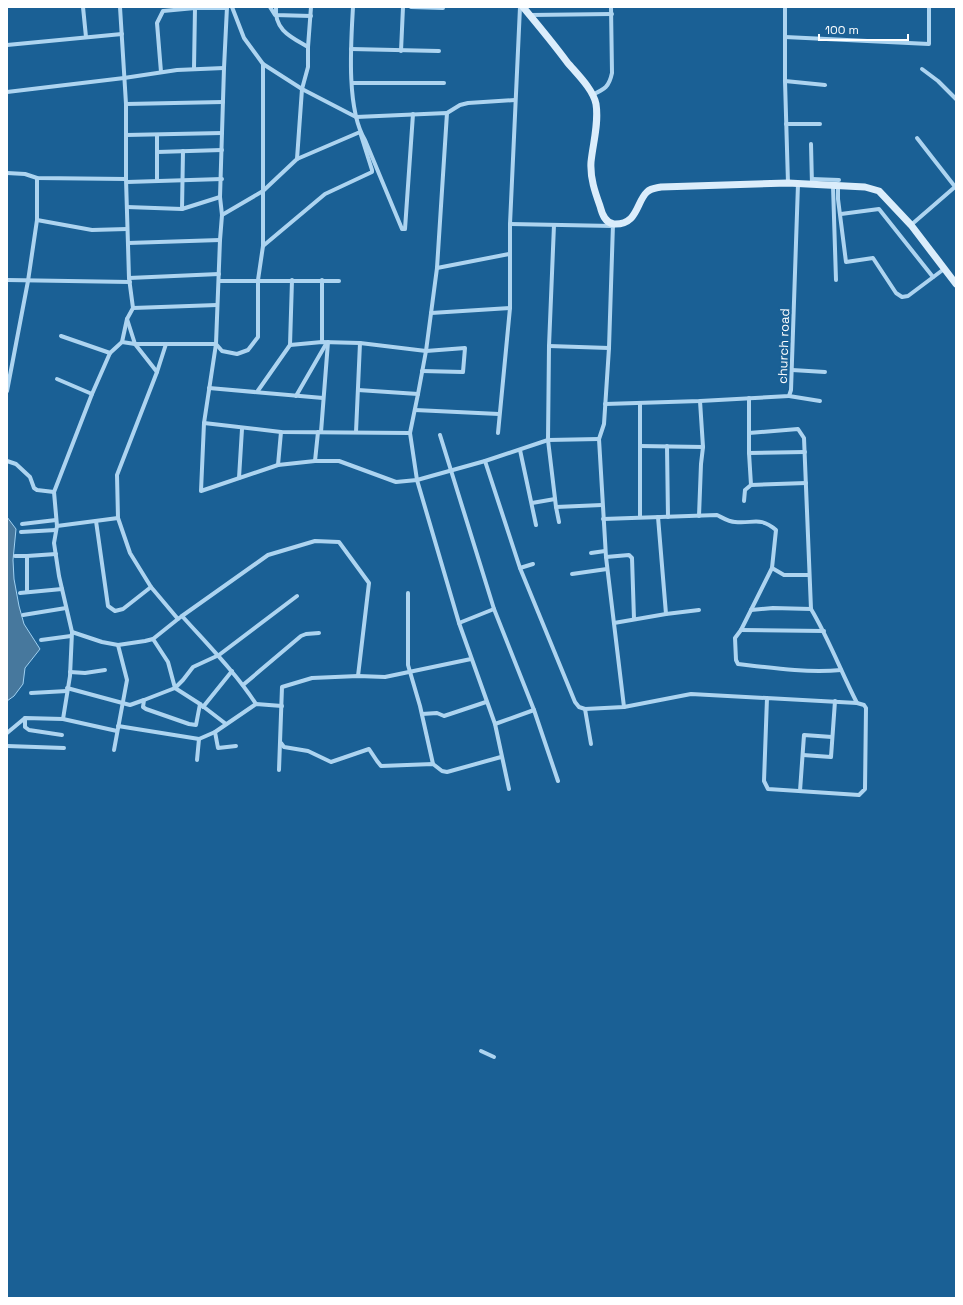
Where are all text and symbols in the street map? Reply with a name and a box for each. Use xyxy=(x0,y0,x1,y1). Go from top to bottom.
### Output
scale bar xyxy=(819,16,908,42)
text: 100 m xyxy=(825,22,859,38)
street label: church road xyxy=(774,308,793,384)

